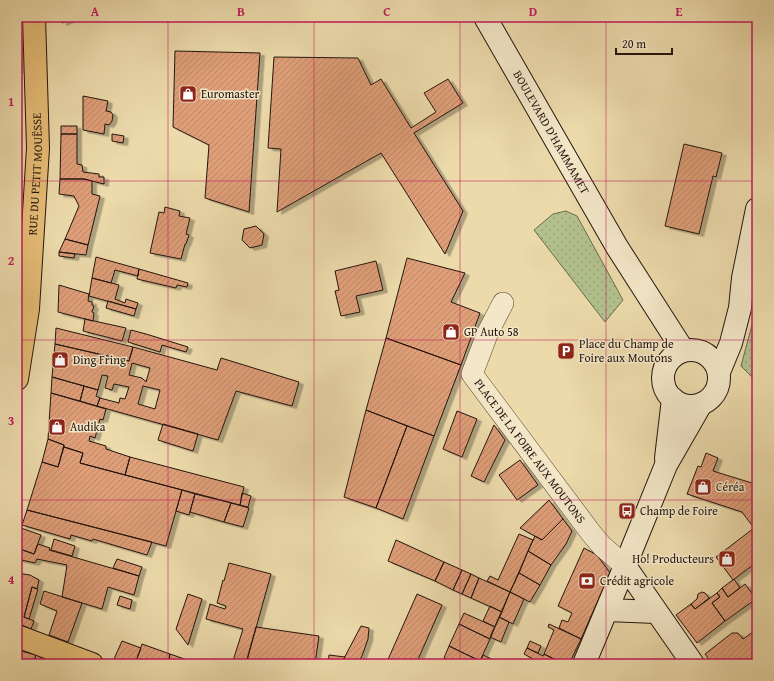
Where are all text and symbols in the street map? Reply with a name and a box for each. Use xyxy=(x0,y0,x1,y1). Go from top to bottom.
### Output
text: A xyxy=(91,2,100,21)
text: B xyxy=(237,2,245,21)
text: C xyxy=(383,2,391,21)
text: D xyxy=(529,2,537,21)
text: E xyxy=(676,2,683,21)
scale bar xyxy=(616,30,672,56)
text: 20 m xyxy=(622,35,646,52)
street label: BOULEVARD D'HAMMAMET xyxy=(509,67,594,197)
shop icon: Euromaster xyxy=(178,84,198,104)
place label: Euromaster xyxy=(201,85,260,102)
text: 1 xyxy=(8,92,14,111)
street label: RUE DU PETIT MOUËSSE xyxy=(24,113,46,236)
text: 2 xyxy=(8,251,15,270)
shop icon: GP Auto 58 xyxy=(441,322,461,342)
place label: GP Auto 58 xyxy=(464,323,519,340)
place label: Place du Champ de Foire aux Moutons xyxy=(579,335,674,366)
parking icon: Place du Champ de Foire aux Moutons xyxy=(556,341,576,361)
shop icon: Ding Fring xyxy=(50,350,70,370)
place label: Ding Fring xyxy=(73,351,126,368)
street label: PLACE DE LA FOIRE AUX MOUTONS xyxy=(470,375,590,527)
text: 3 xyxy=(8,411,14,430)
shop icon: Audika xyxy=(47,417,67,437)
place label: Audika xyxy=(70,418,106,435)
shop icon: Céréa xyxy=(693,477,713,497)
place label: Céréa xyxy=(716,478,745,495)
bus stop icon: Champ de Foire xyxy=(617,501,637,521)
place label: Champ de Foire xyxy=(640,502,718,519)
shop icon: Ho! Producteurs xyxy=(717,549,737,569)
place label: Ho! Producteurs xyxy=(632,550,714,567)
text: 4 xyxy=(8,570,15,589)
bank icon: Crédit agricole xyxy=(577,571,597,591)
place label: Crédit agricole xyxy=(600,572,675,589)

